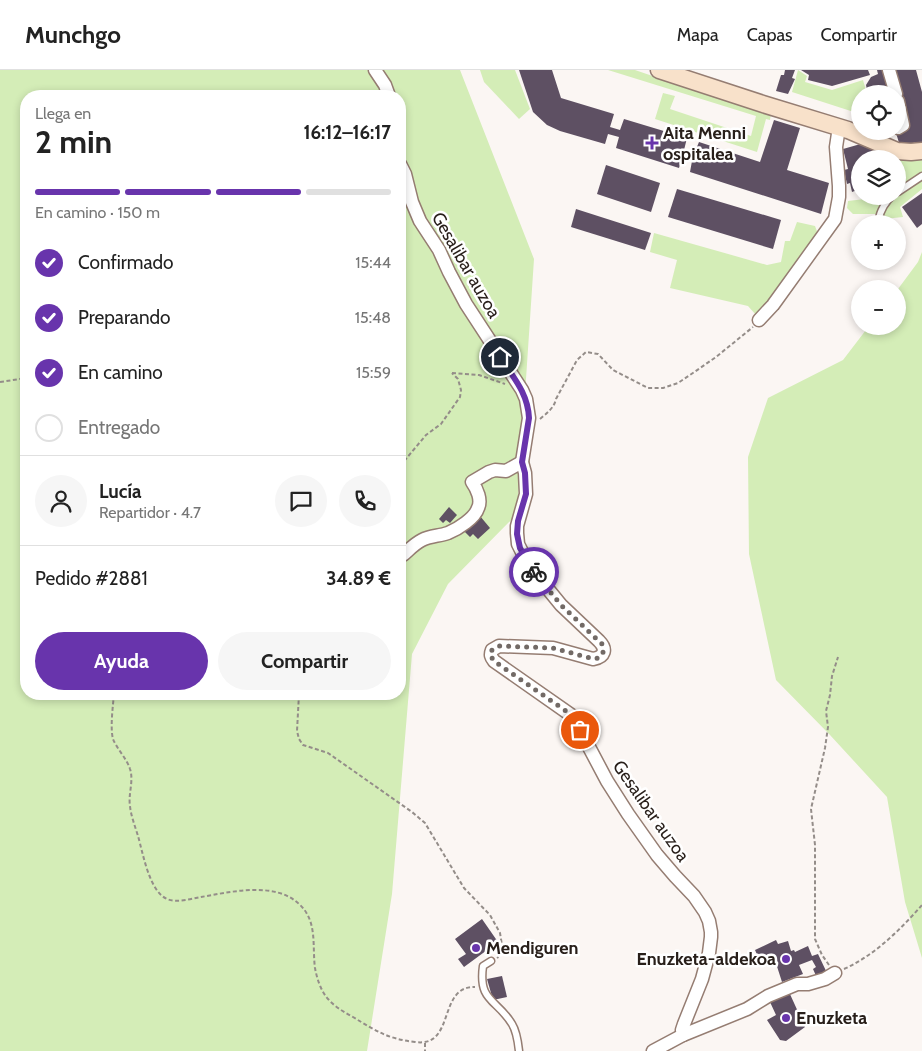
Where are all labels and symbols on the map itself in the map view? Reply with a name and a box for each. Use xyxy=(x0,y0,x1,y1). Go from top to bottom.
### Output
place label: Aita Menni ospitalea xyxy=(663,122,746,165)
marker: Aita Menni ospitalea xyxy=(645,136,659,150)
street label: Gesalibar auzoa xyxy=(427,208,505,322)
pin xyxy=(479,336,521,378)
courier xyxy=(509,547,559,597)
pin xyxy=(559,709,601,751)
street label: Gesalibar auzoa xyxy=(608,756,694,866)
place label: Mendiguren xyxy=(486,937,579,959)
marker: Mendiguren xyxy=(470,942,482,954)
place label: Enuzketa-aldekoa xyxy=(637,948,776,970)
marker: Enuzketa-aldekoa xyxy=(780,953,792,965)
place label: Enuzketa xyxy=(796,1007,867,1029)
marker: Enuzketa xyxy=(780,1012,792,1024)

